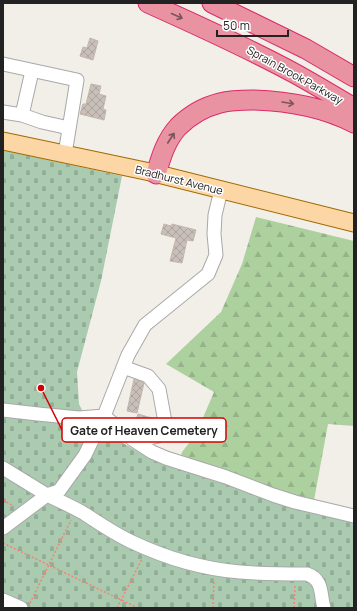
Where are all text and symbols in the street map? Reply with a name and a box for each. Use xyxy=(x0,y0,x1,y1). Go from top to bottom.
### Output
scale bar xyxy=(217,12,288,38)
one-way arrow xyxy=(171,13,183,20)
text: 50 m xyxy=(223,17,250,34)
street label: Sprain Brook Parkway xyxy=(245,42,346,107)
one-way arrow xyxy=(281,99,294,107)
one-way arrow xyxy=(167,133,175,144)
street label: Bradhurst Avenue xyxy=(134,161,225,198)
callout: Gate of Heaven Cemetery xyxy=(62,418,226,442)
text: Gate of Heaven Cemetery xyxy=(70,422,218,439)

